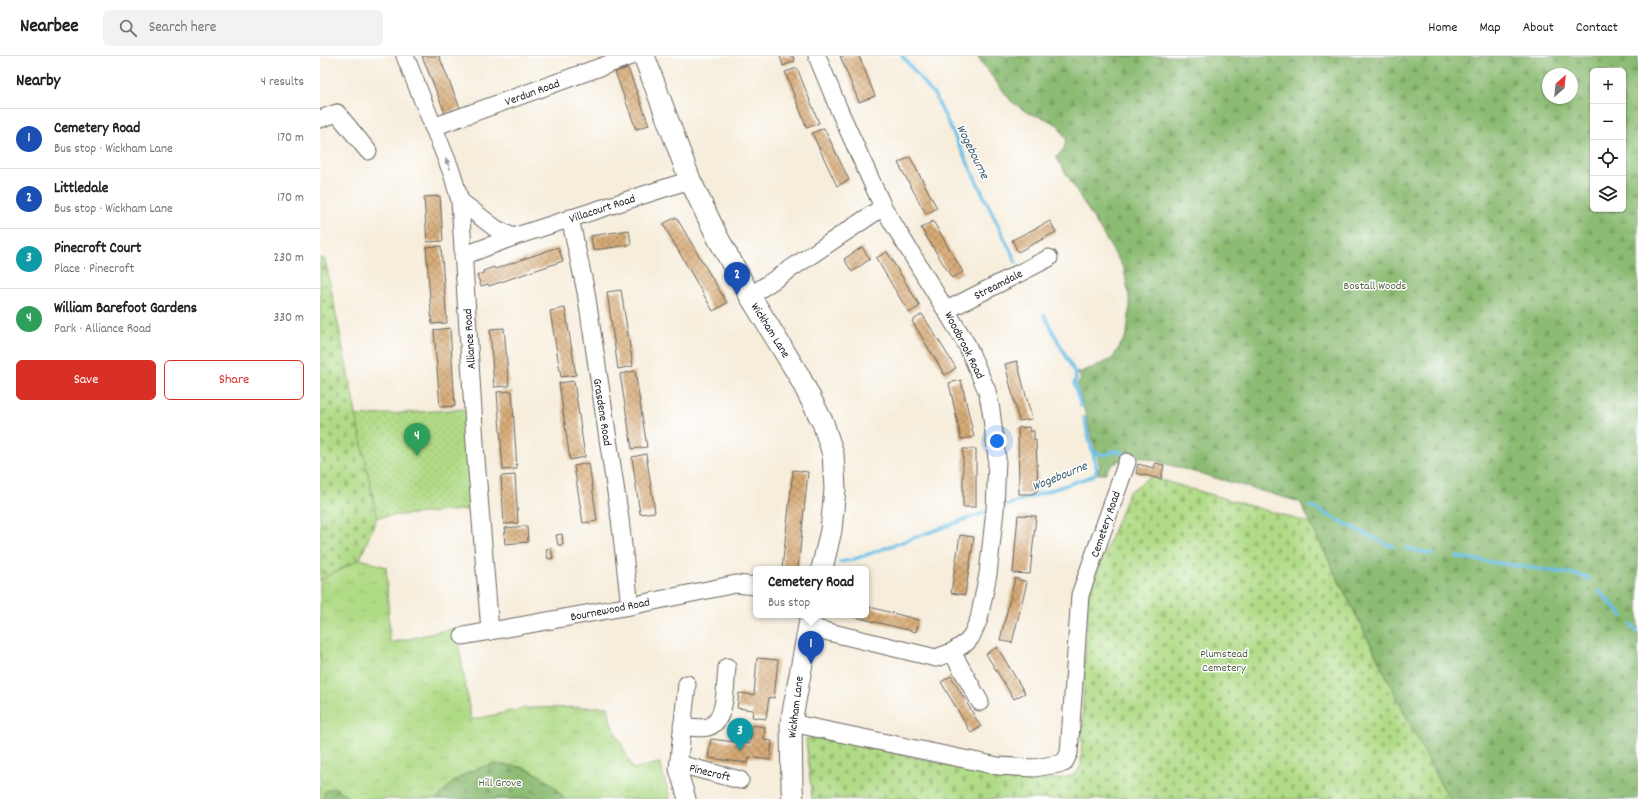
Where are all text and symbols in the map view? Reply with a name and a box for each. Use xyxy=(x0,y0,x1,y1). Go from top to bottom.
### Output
search box xyxy=(103,10,383,46)
text: Nearbee xyxy=(20,14,79,41)
icon: search xyxy=(117,17,139,39)
text: Search here xyxy=(149,17,216,39)
text: Home xyxy=(1428,18,1457,38)
text: Map xyxy=(1479,18,1501,38)
text: About xyxy=(1523,18,1554,38)
text: Contact xyxy=(1576,18,1618,38)
north arrow xyxy=(1542,68,1578,104)
map controls xyxy=(1590,68,1626,212)
button: + xyxy=(1590,68,1626,104)
text: Nearby xyxy=(16,70,60,94)
text: 4 results xyxy=(261,73,304,92)
street label: Verdun Road xyxy=(503,76,562,111)
button: − xyxy=(1590,104,1626,140)
text: Cemetery Road xyxy=(54,118,140,140)
water label: Wogebourne xyxy=(950,122,994,184)
text: 1 xyxy=(28,129,30,148)
text: 170 m xyxy=(277,129,304,148)
text: Bus stop · Wickham Lane xyxy=(54,140,173,159)
button: locate xyxy=(1590,140,1626,176)
one-way arrow xyxy=(445,157,451,169)
button: layers xyxy=(1590,176,1626,212)
text: Littledale xyxy=(54,178,108,200)
text: 2 xyxy=(26,189,32,208)
text: 170 m xyxy=(277,189,304,208)
street label: Villacourt Road xyxy=(567,191,638,228)
text: Bus stop · Wickham Lane xyxy=(54,200,173,219)
text: Pinecroft Court xyxy=(54,238,141,260)
text: 3 xyxy=(26,249,32,268)
text: 230 m xyxy=(274,249,304,268)
text: Place · Pinecroft xyxy=(54,260,134,279)
pin: 2 xyxy=(724,262,750,295)
street label: Streamdale xyxy=(971,266,1026,305)
park label: Bostall Woods xyxy=(1344,278,1406,295)
text: William Barefoot Gardens xyxy=(54,298,197,320)
street label: Wickham Lane xyxy=(746,300,793,362)
street label: Alliance Road xyxy=(460,308,481,370)
text: 4 xyxy=(26,309,32,328)
text: 330 m xyxy=(273,309,304,328)
street label: Woodbrook Road xyxy=(939,309,988,382)
text: Park · Alliance Road xyxy=(54,320,151,339)
button: Save xyxy=(16,360,156,400)
button: Share xyxy=(164,360,304,400)
street label: Grasdene Road xyxy=(588,377,615,447)
pin: 4 xyxy=(404,423,430,456)
your location xyxy=(987,431,1007,451)
water label: Wogebourne xyxy=(1029,457,1092,497)
street label: Cemetery Road xyxy=(1087,489,1126,560)
popup xyxy=(753,566,869,618)
text: Cemetery Road xyxy=(768,572,854,594)
street label: Bournewood Road xyxy=(569,594,652,627)
text: Bus stop xyxy=(768,594,810,613)
pin: 1 xyxy=(798,631,824,664)
park label: Plumstead Cemetery xyxy=(1200,646,1248,677)
street label: Wickham Lane xyxy=(784,675,809,739)
pin: 3 xyxy=(727,718,753,751)
street label: Pinecroft xyxy=(687,760,732,787)
park label: Hill Grove xyxy=(479,775,521,792)

